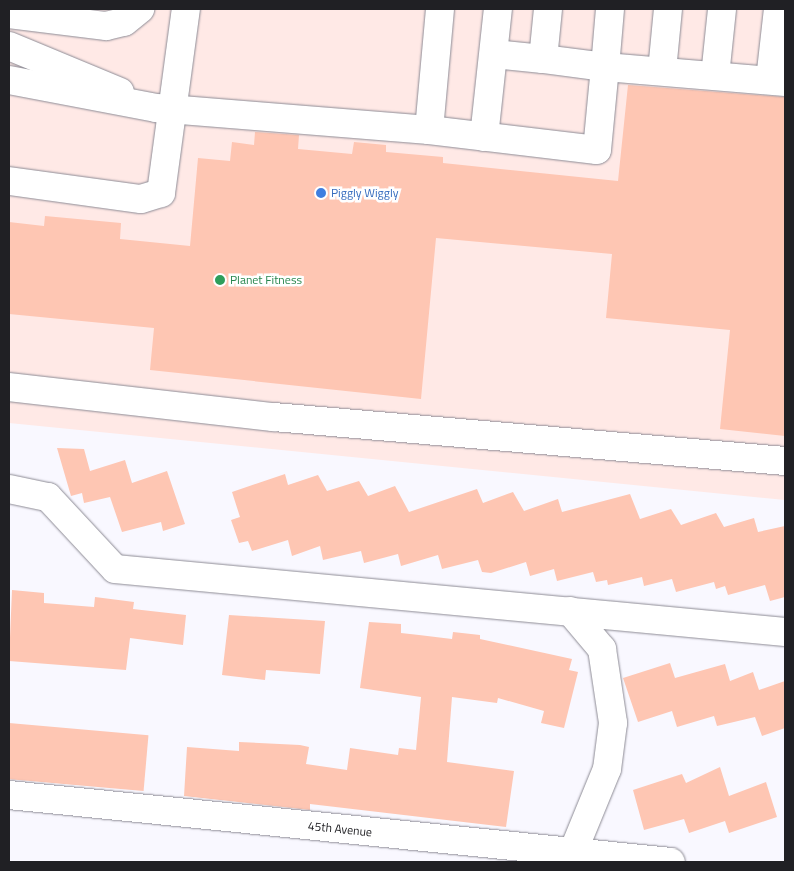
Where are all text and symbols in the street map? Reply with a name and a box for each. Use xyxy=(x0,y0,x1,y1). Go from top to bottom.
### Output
place label: Piggly Wiggly xyxy=(331,186,398,200)
marker: Piggly Wiggly xyxy=(315,187,327,199)
place label: Planet Fitness xyxy=(230,273,302,287)
marker: Planet Fitness xyxy=(214,274,226,286)
street label: 45th Avenue xyxy=(307,818,373,840)

